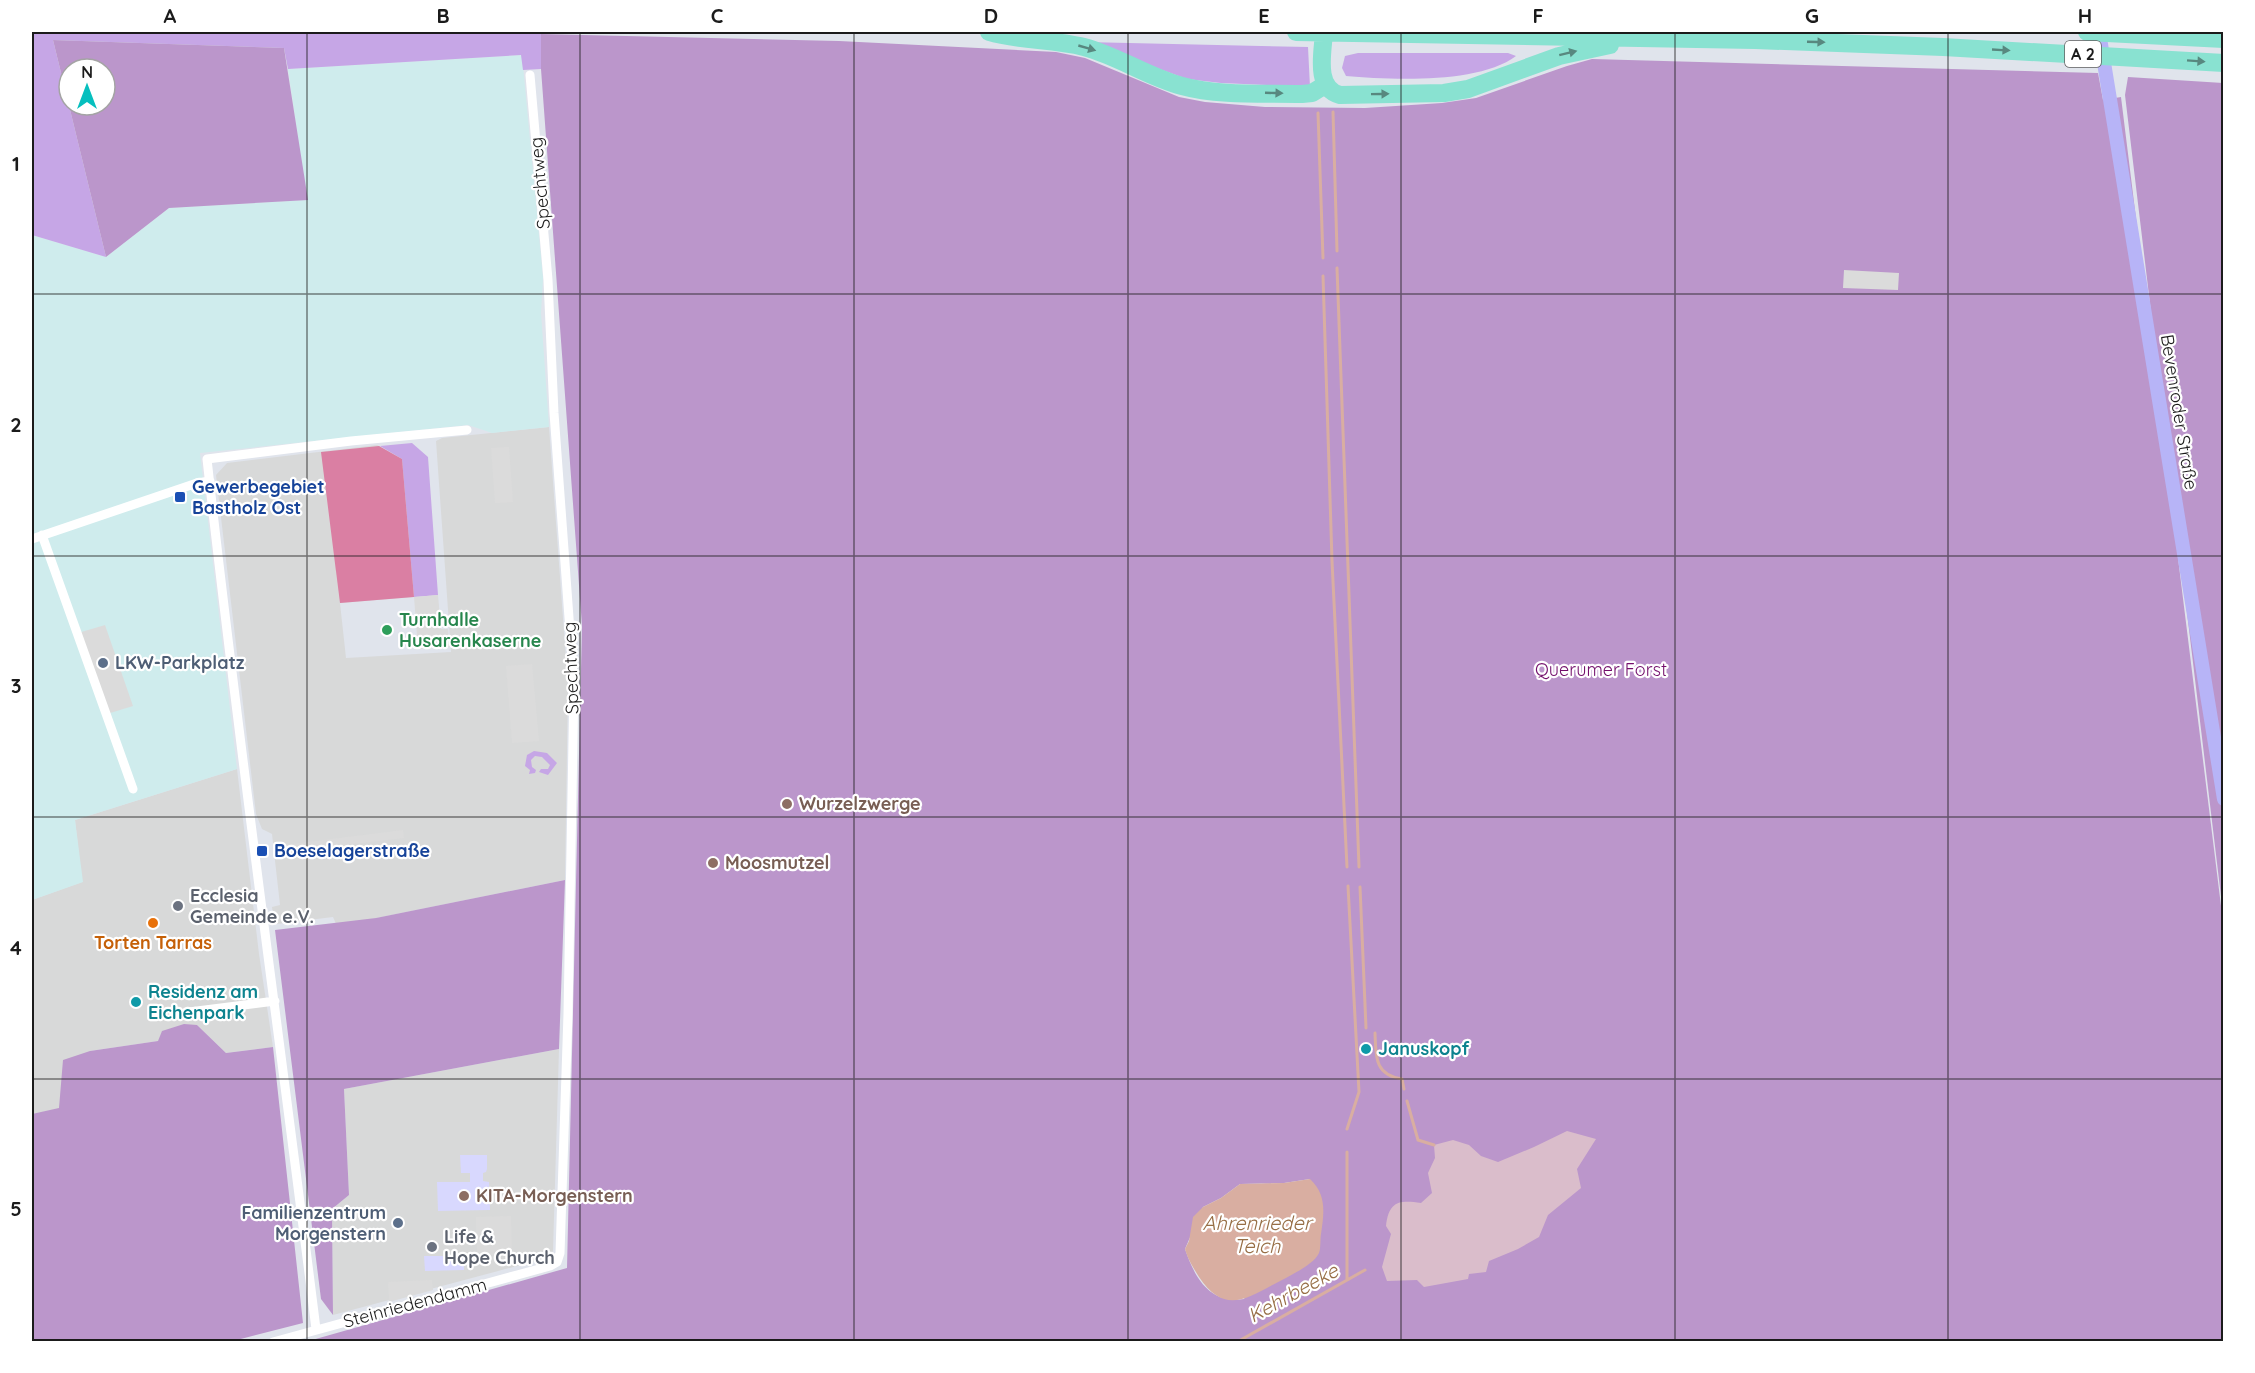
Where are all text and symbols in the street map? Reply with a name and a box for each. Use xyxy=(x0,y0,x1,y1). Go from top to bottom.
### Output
text: A xyxy=(164,3,177,28)
text: B xyxy=(436,3,450,28)
text: C xyxy=(711,3,724,28)
text: D xyxy=(984,3,998,28)
text: E xyxy=(1258,3,1270,28)
text: F xyxy=(1532,3,1544,28)
text: G xyxy=(1805,3,1819,28)
text: H xyxy=(2078,3,2092,28)
one-way arrow xyxy=(1807,38,1826,47)
road number: A 2 xyxy=(2065,41,2101,67)
one-way arrow xyxy=(1078,44,1096,53)
one-way arrow xyxy=(1992,45,2011,54)
one-way arrow xyxy=(1559,48,1577,58)
one-way arrow xyxy=(2187,56,2206,65)
north arrow xyxy=(57,57,117,117)
text: N xyxy=(81,62,93,82)
one-way arrow xyxy=(1265,88,1284,98)
one-way arrow xyxy=(1370,89,1389,99)
street label: Spechtweg xyxy=(524,136,555,230)
text: 1 xyxy=(12,151,20,176)
street label: Bevenroder Straße xyxy=(2156,333,2203,491)
text: 2 xyxy=(10,412,22,437)
place label: Gewerbegebiet Bastholz Ost xyxy=(192,475,325,519)
marker: Gewerbegebiet Bastholz Ost xyxy=(173,490,187,504)
place label: Turnhalle Husarenkaserne xyxy=(399,608,541,652)
street label: Spechtweg xyxy=(557,621,584,715)
marker: Turnhalle Husarenkaserne xyxy=(380,623,394,637)
place label: LKW-Parkplatz xyxy=(115,651,245,674)
marker: LKW-Parkplatz xyxy=(96,656,110,670)
park label: Querumer Forst xyxy=(1535,658,1667,681)
text: 3 xyxy=(11,673,21,698)
place label: Wurzelzwerge xyxy=(799,792,921,815)
marker: Wurzelzwerge xyxy=(780,797,794,811)
place label: Boeselagerstraße xyxy=(274,839,430,862)
marker: Boeselagerstraße xyxy=(255,844,269,858)
place label: Moosmutzel xyxy=(725,851,829,874)
marker: Moosmutzel xyxy=(706,856,720,870)
place label: Ecclesia Gemeinde e.V. xyxy=(190,884,314,928)
marker: Ecclesia Gemeinde e.V. xyxy=(171,899,185,913)
marker: Torten Tarras xyxy=(146,916,160,930)
place label: Torten Tarras xyxy=(94,931,212,954)
text: 4 xyxy=(10,935,22,960)
place label: Residenz am Eichenpark xyxy=(148,980,258,1024)
marker: Residenz am Eichenpark xyxy=(129,995,143,1009)
place label: Januskopf xyxy=(1378,1037,1470,1060)
marker: Januskopf xyxy=(1359,1042,1373,1056)
place label: KITA-Morgenstern xyxy=(476,1184,633,1207)
marker: KITA-Morgenstern xyxy=(457,1189,471,1203)
text: 5 xyxy=(10,1196,22,1221)
place label: Familienzentrum Morgenstern xyxy=(241,1201,386,1245)
water label: Ahrenrieder Teich xyxy=(1203,1210,1314,1258)
marker: Familienzentrum Morgenstern xyxy=(391,1216,405,1230)
place label: Life & Hope Church xyxy=(444,1225,555,1269)
marker: Life & Hope Church xyxy=(425,1240,439,1254)
water label: Kehrbeeke xyxy=(1243,1257,1343,1328)
street label: Steinriedendamm xyxy=(341,1272,489,1333)

